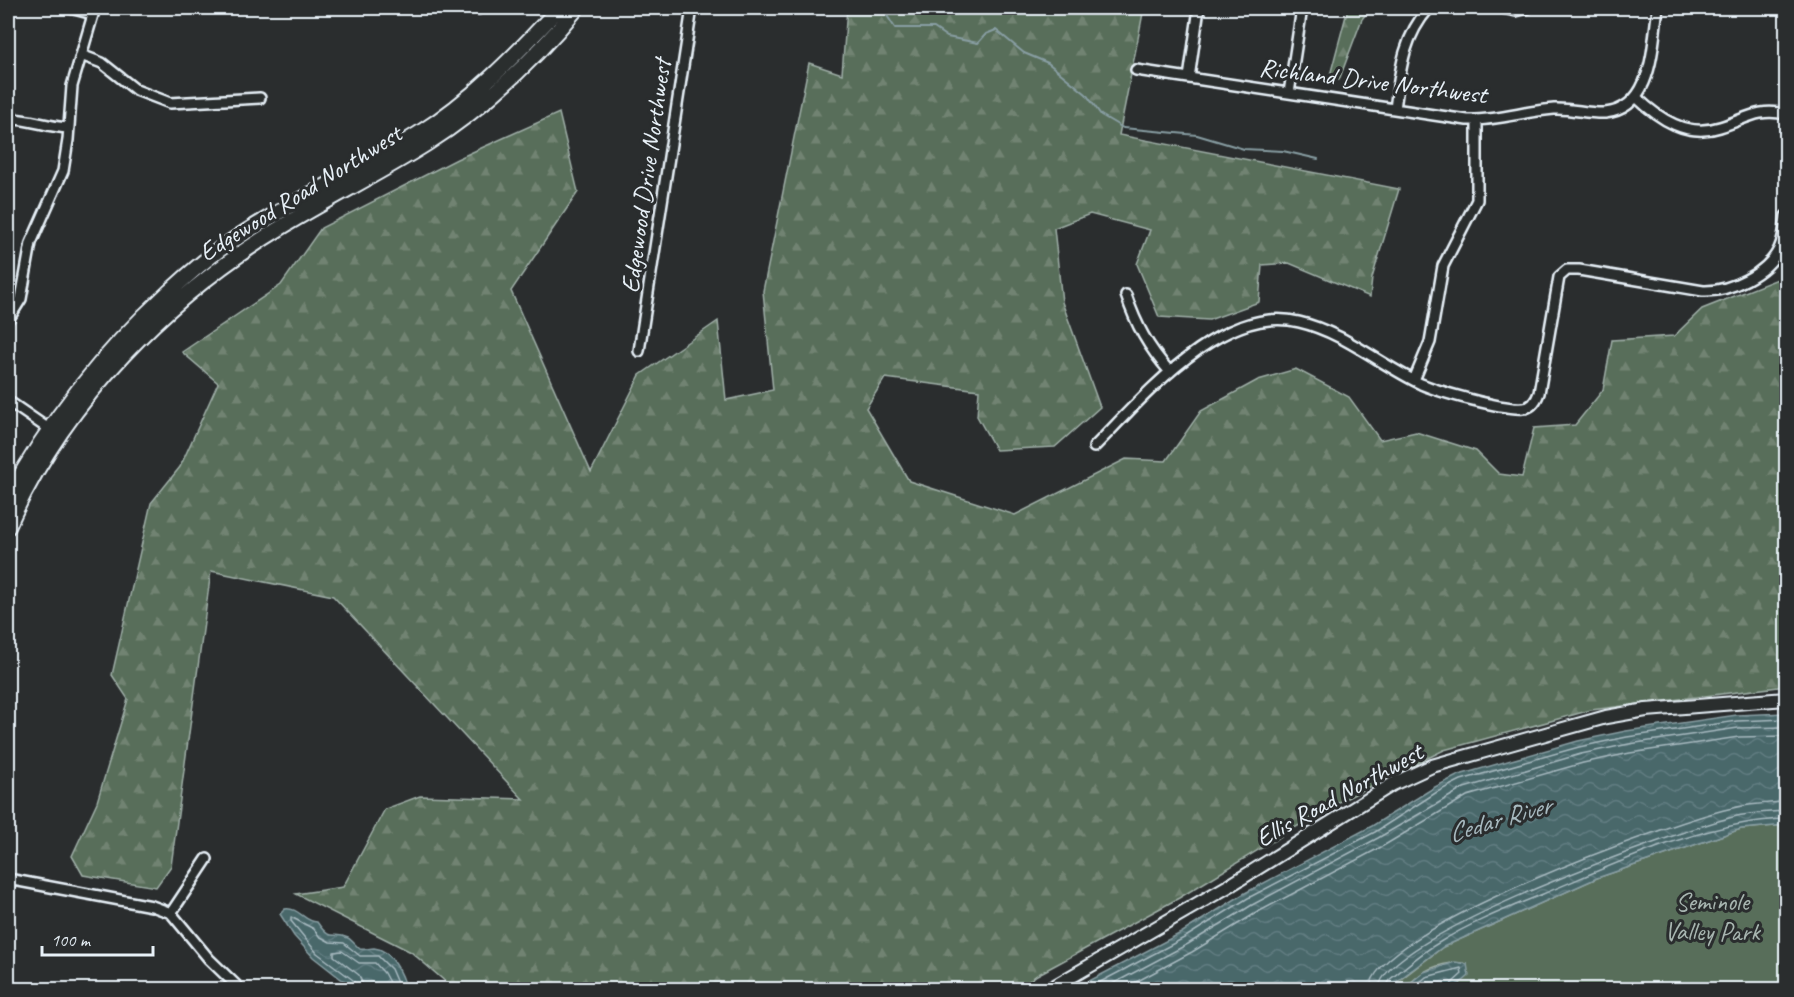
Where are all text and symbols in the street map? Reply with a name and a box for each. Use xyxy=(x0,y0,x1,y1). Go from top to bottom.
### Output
street label: Richland Drive Northwest xyxy=(1257,51,1491,112)
street label: Edgewood Drive Northwest xyxy=(613,54,679,295)
street label: Edgewood Road Northwest xyxy=(193,116,409,269)
street label: Ellis Road Northwest xyxy=(1250,734,1430,854)
water label: Cedar River xyxy=(1444,787,1559,850)
park label: Seminole Valley Park xyxy=(1664,885,1761,948)
scale bar xyxy=(42,919,153,957)
text: 100 m xyxy=(51,929,92,951)

